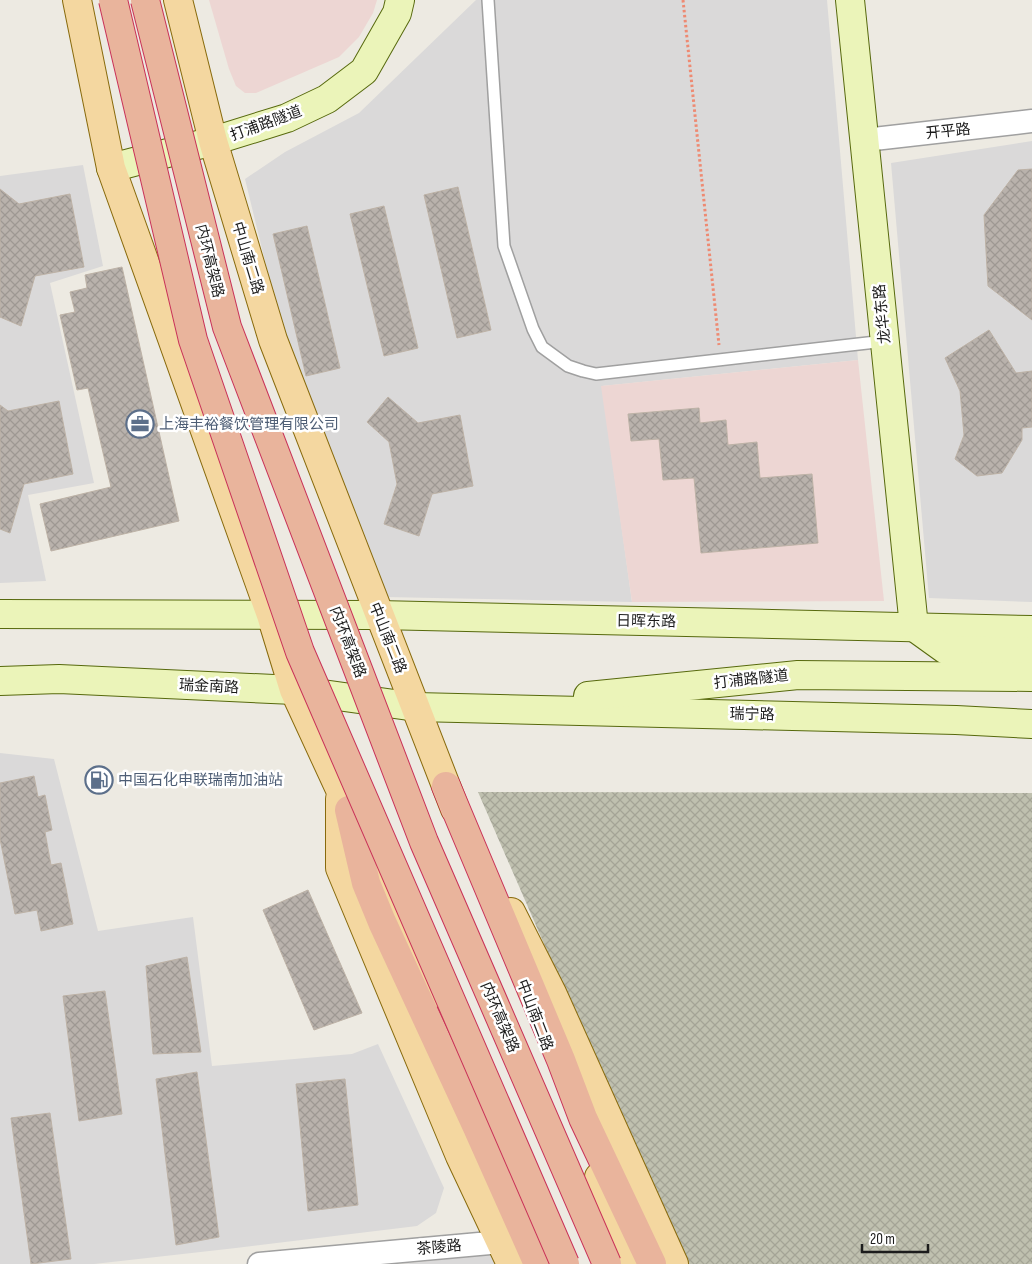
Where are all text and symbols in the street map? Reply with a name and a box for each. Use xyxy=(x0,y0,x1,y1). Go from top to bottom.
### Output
street label: 打浦路隧道 xyxy=(228,102,305,145)
street label: 开平路 xyxy=(925,120,971,143)
street label: 中山南二路 xyxy=(227,219,268,297)
street label: 内环高架路 xyxy=(191,222,228,300)
street label: 龙华东路 xyxy=(870,283,895,345)
office icon: 上海丰裕餐饮管理有限公司 xyxy=(125,409,155,439)
place label: 上海丰裕餐饮管理有限公司 xyxy=(159,415,339,434)
street label: 中山南二路 xyxy=(365,600,410,677)
street label: 内环高架路 xyxy=(325,604,370,681)
street label: 日晖东路 xyxy=(616,611,676,632)
street label: 打浦路隧道 xyxy=(713,666,789,693)
street label: 瑞金南路 xyxy=(179,675,239,698)
street label: 瑞宁路 xyxy=(729,705,775,724)
fuel station icon: 中国石化申联瑞南加油站 xyxy=(84,765,114,795)
place label: 中国石化申联瑞南加油站 xyxy=(118,771,283,790)
street label: 中山南二路 xyxy=(512,977,557,1054)
street label: 内环高架路 xyxy=(476,979,523,1055)
scale bar xyxy=(862,1222,928,1254)
text: 20 m xyxy=(870,1230,895,1249)
street label: 茶陵路 xyxy=(416,1236,462,1259)

